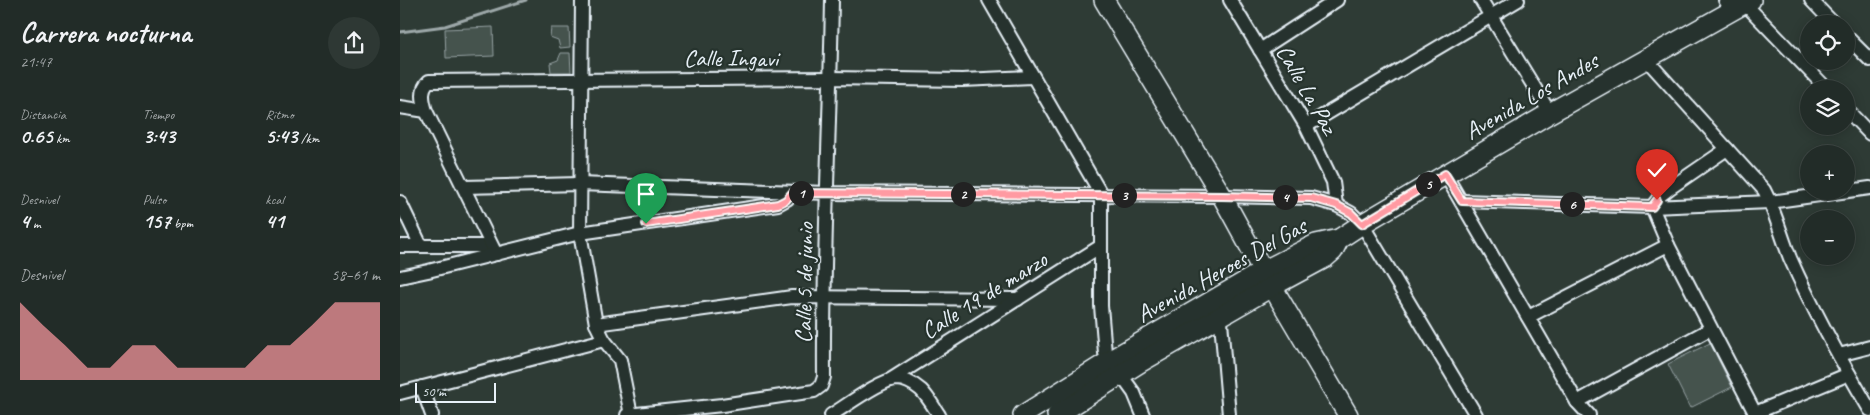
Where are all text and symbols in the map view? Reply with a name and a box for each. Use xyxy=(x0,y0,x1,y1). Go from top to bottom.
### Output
text: Carrera nocturna xyxy=(20,15,191,50)
map controls xyxy=(1800,15,1855,265)
button: locate xyxy=(1800,15,1855,70)
button: share xyxy=(328,17,380,69)
street label: Calle La Paz xyxy=(1269,39,1346,141)
street label: Calle Ingavi xyxy=(684,43,781,73)
street label: Avenida Los Andes xyxy=(1459,44,1605,146)
text: 21:47 xyxy=(20,52,52,72)
button: layers xyxy=(1800,80,1855,135)
text: Distancia xyxy=(20,106,66,123)
text: Tiempo xyxy=(143,106,174,123)
text: Ritmo xyxy=(265,106,294,123)
text: 0.65 xyxy=(20,123,53,149)
text: 3:43 xyxy=(143,123,175,149)
text: 5:43 xyxy=(265,123,298,149)
text: km xyxy=(53,130,70,147)
text: /km xyxy=(298,130,319,147)
button: + xyxy=(1800,145,1855,200)
pin xyxy=(1636,149,1678,200)
icon: check xyxy=(1643,156,1671,184)
pin: 5 xyxy=(1416,172,1440,196)
pin xyxy=(625,173,667,224)
text: 5 xyxy=(1425,176,1432,193)
icon: arrive xyxy=(632,180,660,208)
pin: 1 xyxy=(788,180,814,206)
pin: 2 xyxy=(950,182,976,206)
pin: 3 xyxy=(1112,182,1136,208)
pin: 4 xyxy=(1272,184,1298,210)
text: 1 xyxy=(798,185,805,202)
text: 2 xyxy=(960,186,967,203)
text: 3 xyxy=(1121,187,1128,204)
text: 4 xyxy=(1282,189,1289,206)
text: Desnivel xyxy=(20,191,58,208)
text: Pulso xyxy=(143,191,166,208)
text: kcal xyxy=(265,191,284,208)
pin: 6 xyxy=(1560,192,1584,216)
text: 6 xyxy=(1569,196,1576,213)
text: 4 xyxy=(20,208,29,234)
text: 157 xyxy=(143,208,171,234)
text: 41 xyxy=(265,208,284,234)
street label: Avenida Heroes Del Gas xyxy=(1131,210,1314,329)
button: − xyxy=(1800,210,1855,265)
text: m xyxy=(29,215,41,232)
text: bpm xyxy=(171,215,193,232)
street label: Calle 5 de junio xyxy=(788,221,820,344)
street label: Calle 19 de marzo xyxy=(915,244,1054,346)
text: Desnivel xyxy=(20,265,63,285)
text: 58–61 m xyxy=(331,265,380,285)
scale bar xyxy=(415,380,496,403)
text: 50 m xyxy=(422,383,446,400)

